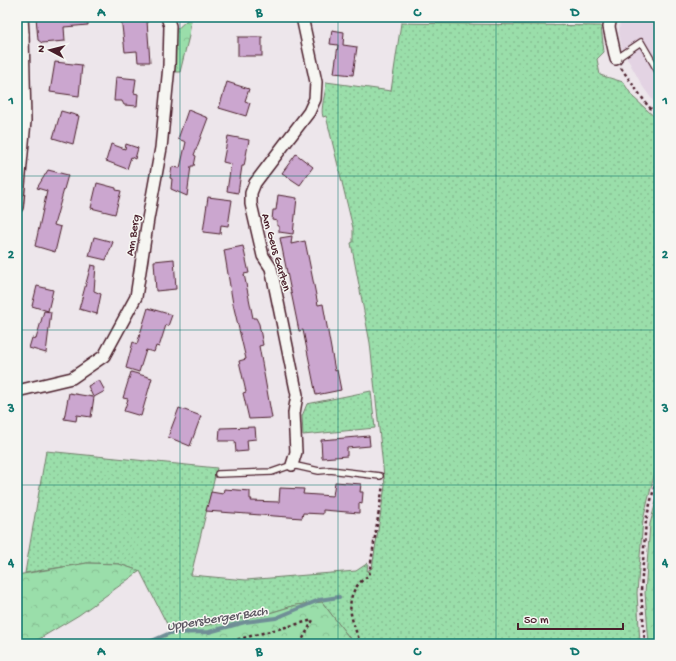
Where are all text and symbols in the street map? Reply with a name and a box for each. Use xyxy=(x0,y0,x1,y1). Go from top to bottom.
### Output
text: A xyxy=(96,6,106,21)
text: B xyxy=(255,6,264,21)
text: C xyxy=(412,6,422,21)
text: D xyxy=(570,6,580,21)
north arrow xyxy=(30,30,70,70)
text: N xyxy=(36,45,48,53)
text: 1 xyxy=(7,94,14,109)
text: 1 xyxy=(661,94,668,109)
street label: Am Geus Garten xyxy=(257,212,293,293)
street label: Am Berg xyxy=(124,213,144,257)
text: 2 xyxy=(8,248,15,263)
text: 2 xyxy=(662,248,669,263)
text: 3 xyxy=(7,402,15,417)
text: 3 xyxy=(661,402,669,417)
text: 4 xyxy=(7,556,15,571)
text: 4 xyxy=(661,556,669,571)
water label: Uppersberger Bach xyxy=(166,604,270,635)
scale bar xyxy=(518,605,623,631)
text: 50 m xyxy=(524,614,549,628)
text: A xyxy=(96,645,106,660)
text: B xyxy=(255,645,264,660)
text: C xyxy=(412,645,422,660)
text: D xyxy=(570,645,580,660)

